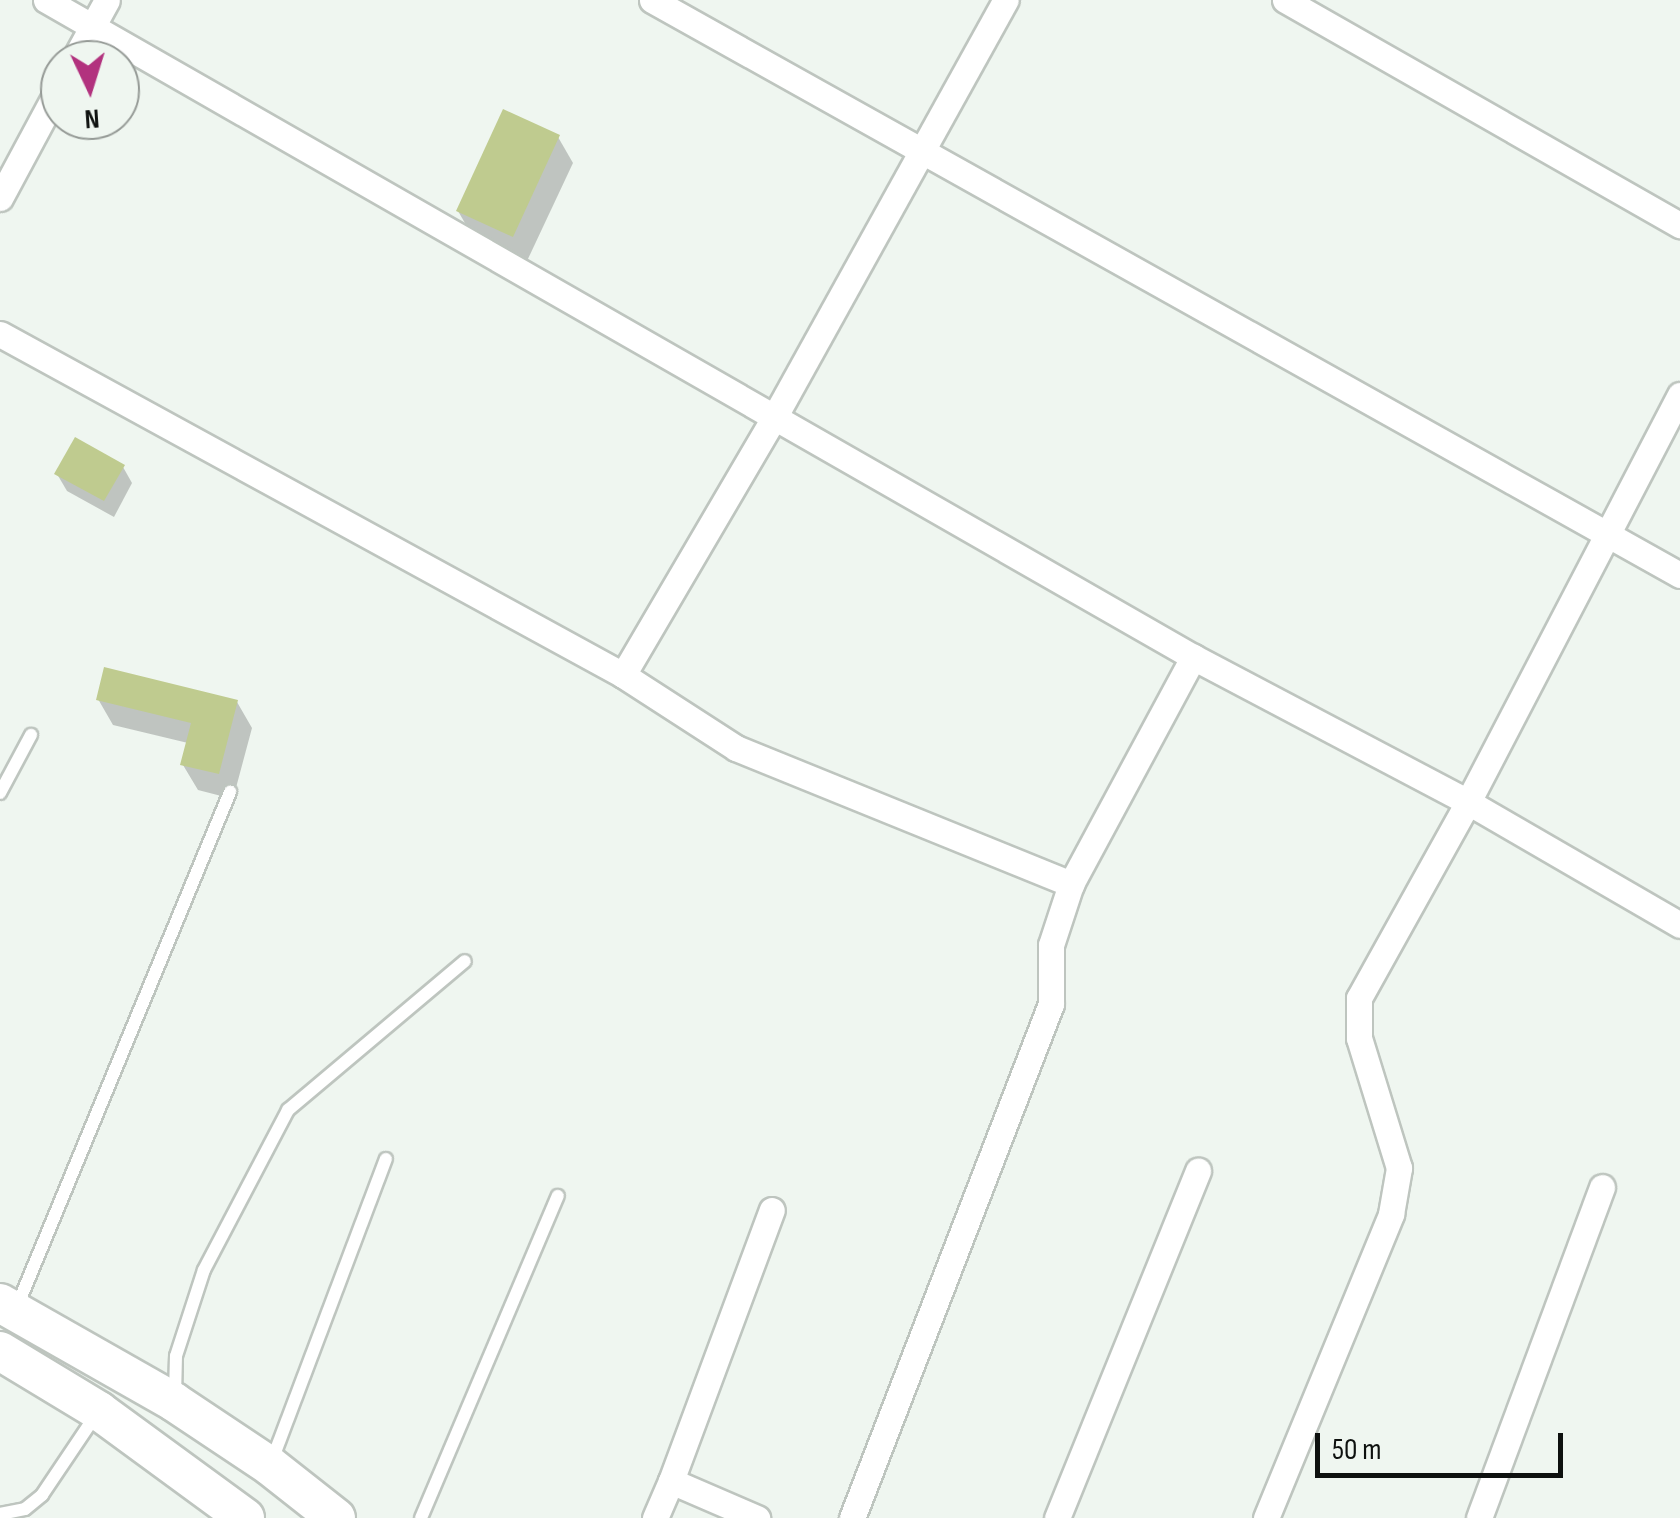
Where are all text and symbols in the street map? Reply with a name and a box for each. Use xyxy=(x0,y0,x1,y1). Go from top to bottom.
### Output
north arrow xyxy=(40,40,140,140)
text: N xyxy=(83,101,101,135)
scale bar xyxy=(1320,1413,1568,1475)
text: 50 m xyxy=(1332,1432,1381,1468)

